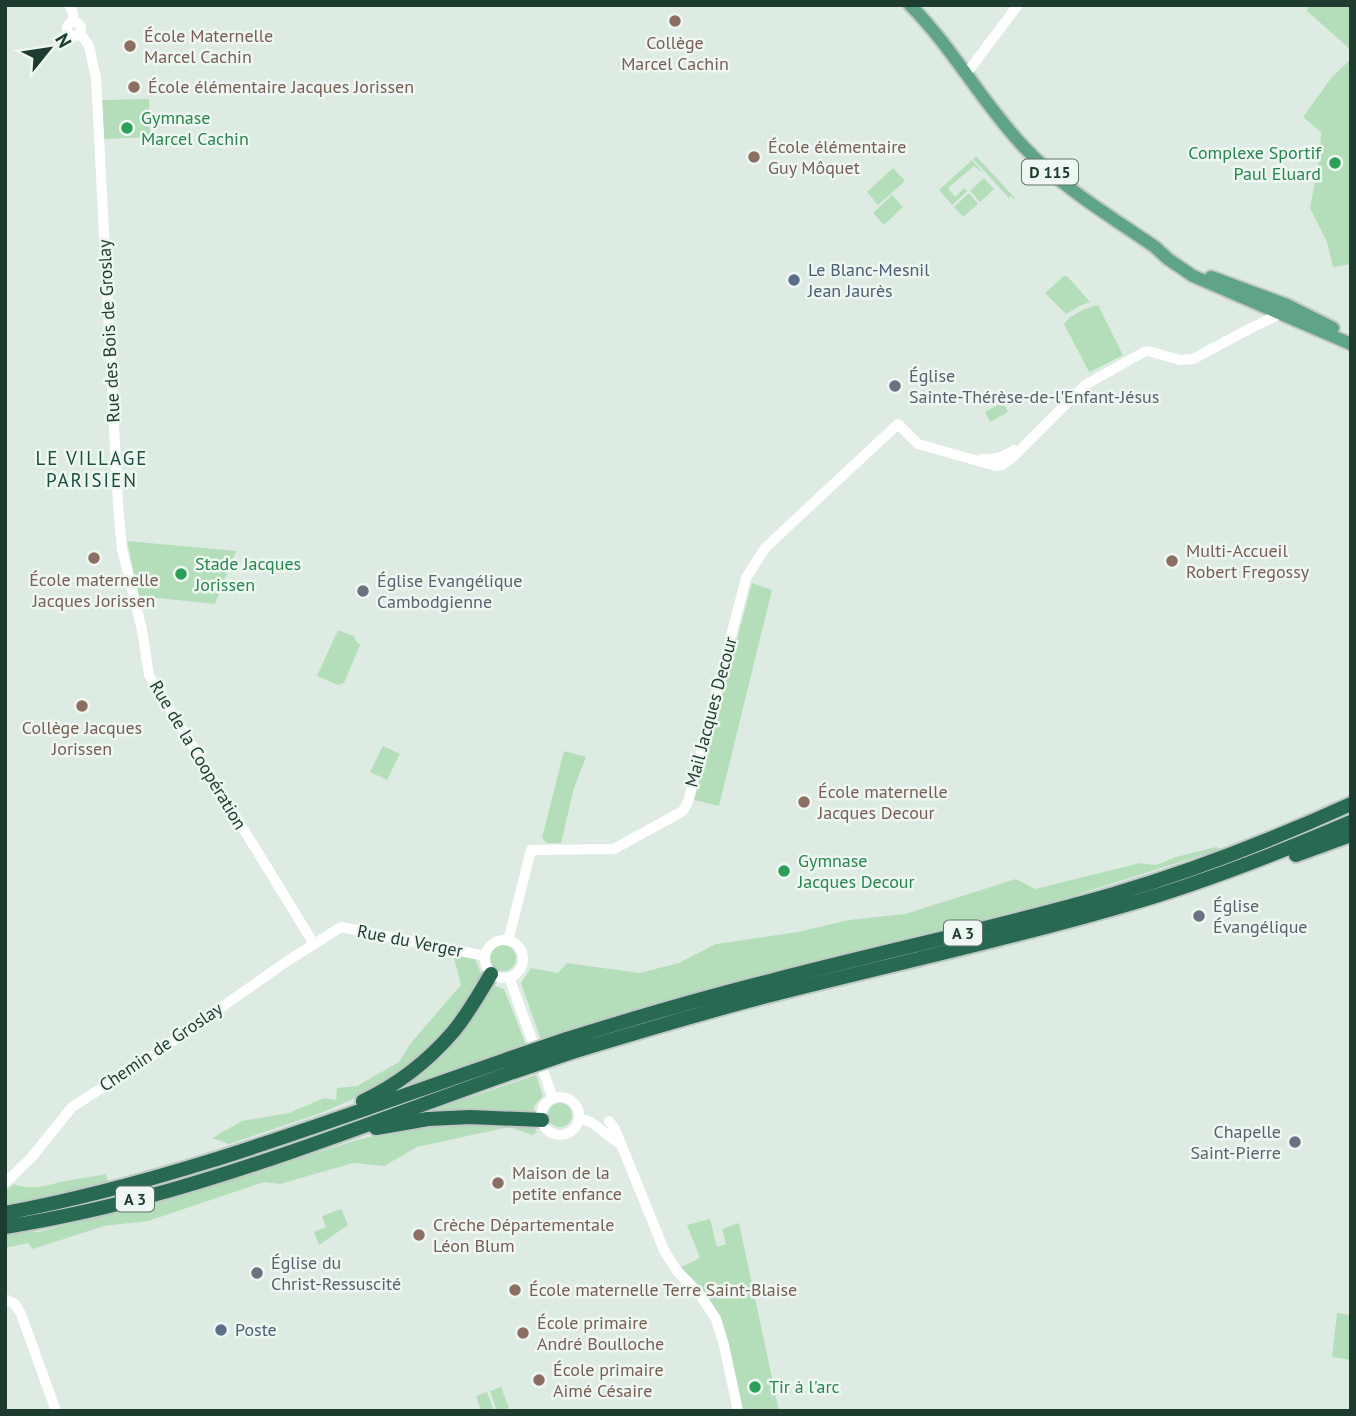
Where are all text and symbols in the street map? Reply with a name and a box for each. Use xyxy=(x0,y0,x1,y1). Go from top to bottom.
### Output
marker: Collège Marcel Cachin xyxy=(667,13,683,29)
north arrow xyxy=(14,14,84,84)
place label: École Maternelle Marcel Cachin xyxy=(144,24,273,68)
text: N xyxy=(50,29,77,52)
place label: Collège Marcel Cachin xyxy=(621,31,729,75)
marker: École Maternelle Marcel Cachin xyxy=(122,38,138,54)
place label: École élémentaire Jacques Jorissen xyxy=(148,75,414,98)
marker: École élémentaire Jacques Jorissen xyxy=(126,79,142,95)
place label: Gymnase Marcel Cachin xyxy=(141,106,249,150)
marker: Gymnase Marcel Cachin xyxy=(119,120,135,136)
place label: École élémentaire Guy Môquet xyxy=(768,135,906,179)
place label: Complexe Sportif Paul Eluard xyxy=(1188,141,1322,185)
marker: École élémentaire Guy Môquet xyxy=(746,149,762,165)
marker: Complexe Sportif Paul Eluard xyxy=(1327,155,1343,171)
road number: D 115 xyxy=(1022,160,1078,184)
street label: Rue des Bois de Groslay xyxy=(92,238,125,423)
place label: Le Blanc-Mesnil Jean Jaurès xyxy=(807,258,930,302)
marker: Le Blanc-Mesnil Jean Jaurès xyxy=(786,272,802,288)
place label: Église Sainte-Thérèse-de-l'Enfant-Jésus xyxy=(909,364,1159,408)
marker: Église Sainte-Thérèse-de-l'Enfant-Jésus xyxy=(887,378,903,394)
district label: LE VILLAGE PARISIEN xyxy=(35,446,149,492)
place label: Multi-Accueil Robert Fregossy xyxy=(1186,539,1310,583)
marker: École maternelle Jacques Jorissen xyxy=(86,550,102,566)
place label: Stade Jacques Jorissen xyxy=(194,552,301,596)
marker: Multi-Accueil Robert Fregossy xyxy=(1164,553,1180,569)
marker: Stade Jacques Jorissen xyxy=(173,566,189,582)
place label: École maternelle Jacques Jorissen xyxy=(29,568,159,612)
place label: Église Evangélique Cambodgienne xyxy=(377,569,522,613)
marker: Église Evangélique Cambodgienne xyxy=(355,583,371,599)
street label: Mail Jacques Decour xyxy=(679,634,742,790)
street label: Rue de la Coopération xyxy=(145,676,252,834)
marker: Collège Jacques Jorissen xyxy=(74,698,90,714)
place label: Collège Jacques Jorissen xyxy=(22,716,142,760)
place label: École maternelle Jacques Decour xyxy=(817,780,948,824)
marker: École maternelle Jacques Decour xyxy=(796,794,812,810)
place label: Gymnase Jacques Decour xyxy=(797,849,915,893)
marker: Gymnase Jacques Decour xyxy=(776,863,792,879)
place label: Église Évangélique xyxy=(1213,894,1308,938)
marker: Église Évangélique xyxy=(1191,908,1207,924)
street label: Rue du Verger xyxy=(355,919,465,962)
road number: A 3 xyxy=(944,920,982,945)
street label: Chemin de Groslay xyxy=(95,996,227,1096)
place label: Chapelle Saint-Pierre xyxy=(1190,1120,1281,1164)
marker: Chapelle Saint-Pierre xyxy=(1287,1134,1303,1150)
place label: Maison de la petite enfance xyxy=(512,1161,622,1205)
marker: Maison de la petite enfance xyxy=(490,1175,506,1191)
road number: A 3 xyxy=(116,1186,154,1212)
place label: Crèche Départementale Léon Blum xyxy=(433,1213,614,1257)
marker: Crèche Départementale Léon Blum xyxy=(411,1227,427,1243)
place label: Église du Christ-Ressuscité xyxy=(271,1251,401,1295)
marker: Église du Christ-Ressuscité xyxy=(249,1265,265,1281)
place label: École maternelle Terre Saint-Blaise xyxy=(529,1278,797,1301)
marker: École maternelle Terre Saint-Blaise xyxy=(507,1282,523,1298)
place label: École primaire André Boulloche xyxy=(537,1311,664,1355)
place label: Poste xyxy=(235,1318,277,1341)
marker: Poste xyxy=(213,1322,229,1338)
marker: École primaire André Boulloche xyxy=(515,1325,531,1341)
place label: École primaire Aimé Césaire xyxy=(553,1358,664,1402)
marker: École primaire Aimé Césaire xyxy=(531,1372,547,1388)
place label: Tir à l'arc xyxy=(769,1375,840,1398)
marker: Tir à l'arc xyxy=(747,1379,763,1395)

